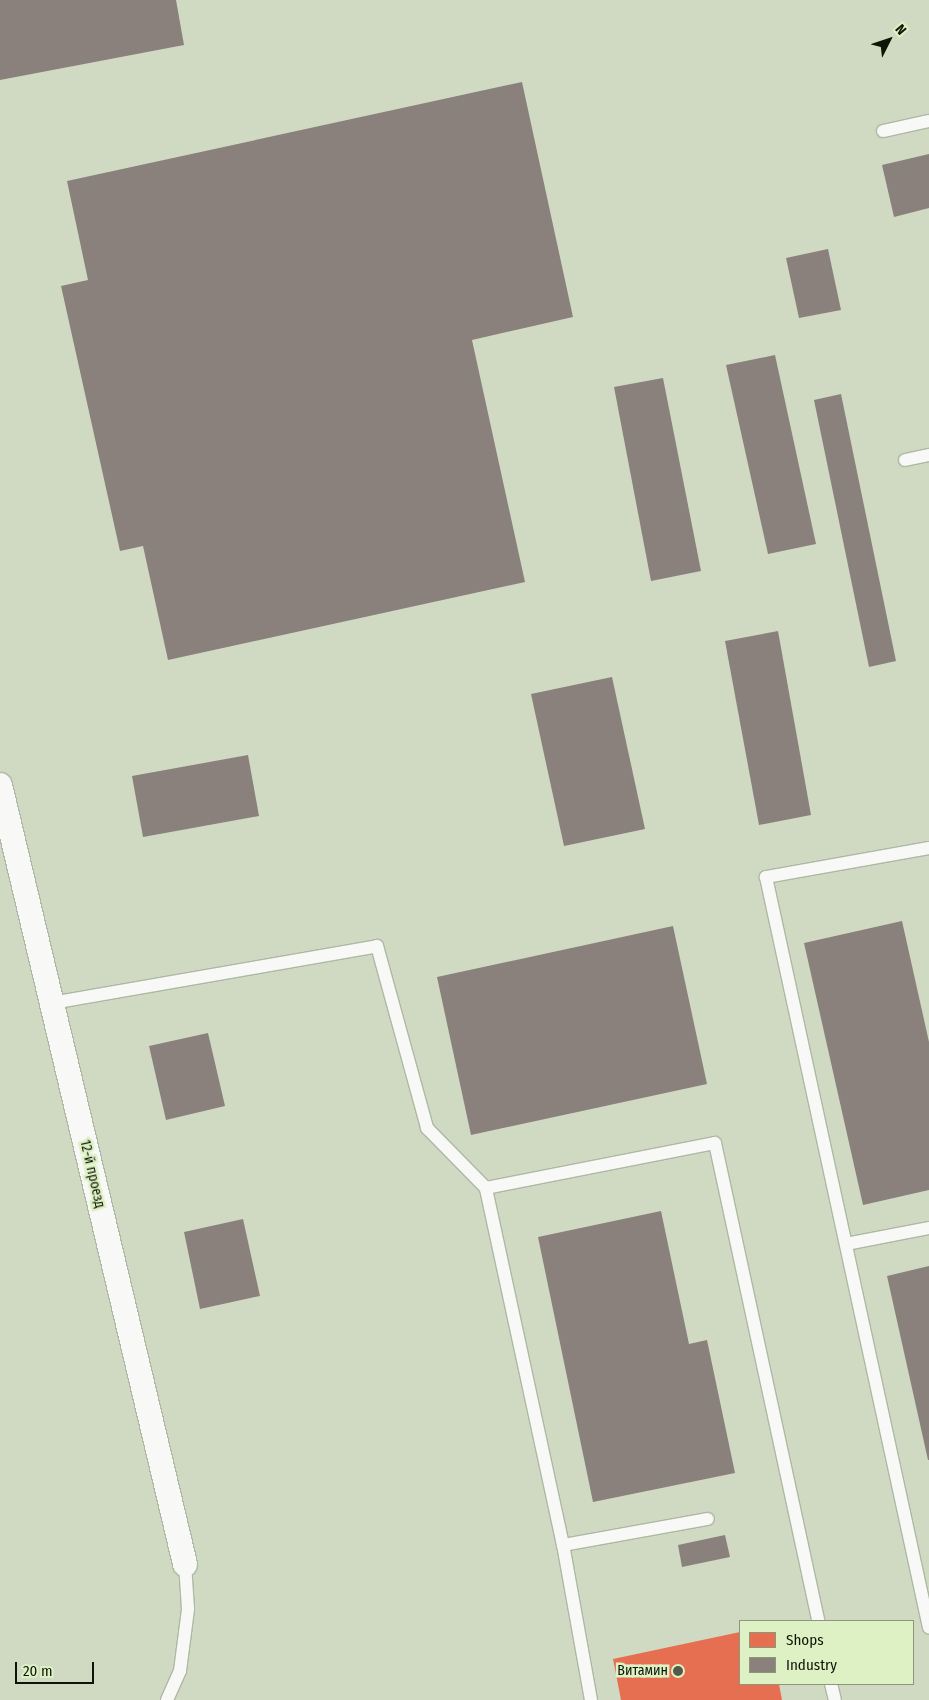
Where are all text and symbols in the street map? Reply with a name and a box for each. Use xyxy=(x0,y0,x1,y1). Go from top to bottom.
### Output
north arrow xyxy=(864,15,914,65)
text: N xyxy=(892,21,910,39)
street label: 12-й проезд xyxy=(76,1138,108,1210)
legend xyxy=(739,1620,914,1685)
text: Shops xyxy=(786,1631,824,1649)
scale bar xyxy=(18,1652,96,1684)
text: Industry xyxy=(786,1656,837,1674)
text: 20 m xyxy=(23,1662,53,1680)
place label: Витамин xyxy=(617,1663,668,1679)
marker: Витамин xyxy=(672,1665,684,1677)

